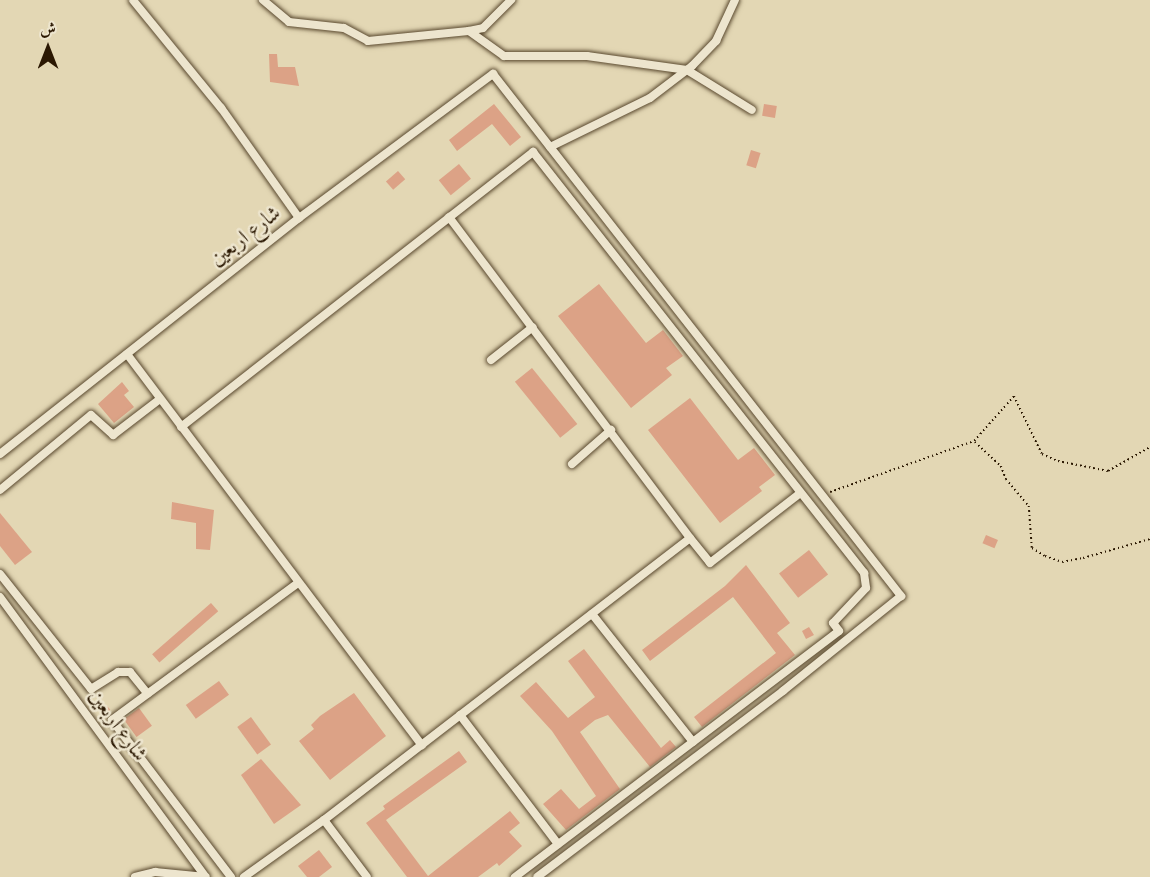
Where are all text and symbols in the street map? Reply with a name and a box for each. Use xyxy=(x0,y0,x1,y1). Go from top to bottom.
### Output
north arrow xyxy=(18,18,78,78)
text: ش xyxy=(40,19,56,41)
street label: شارع اربعين xyxy=(206,202,286,272)
street label: شارع اربعين xyxy=(82,685,152,767)

